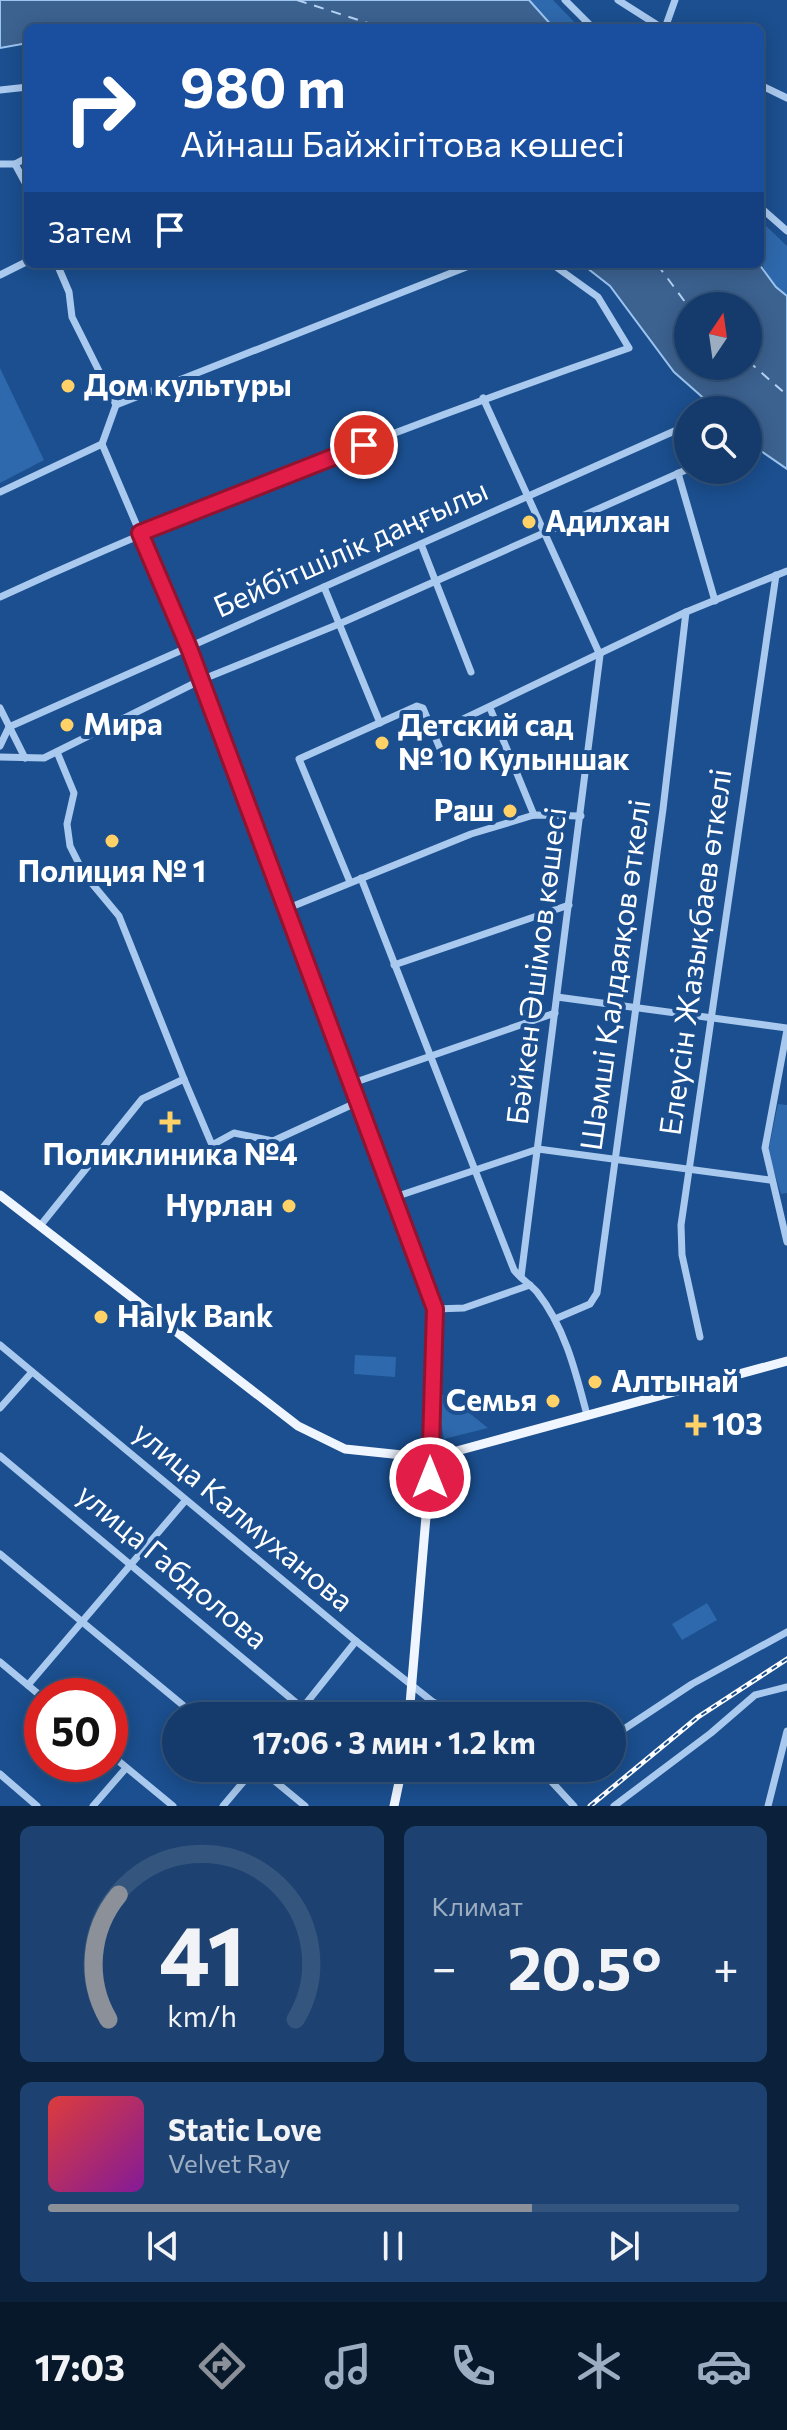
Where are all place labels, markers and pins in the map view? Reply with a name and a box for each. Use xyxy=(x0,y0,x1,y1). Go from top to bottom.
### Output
place label: Дом культуры xyxy=(84,365,292,402)
marker: Дом культуры xyxy=(59,377,77,395)
pin xyxy=(330,411,398,479)
place label: Адилхан xyxy=(545,501,670,538)
marker: Адилхан xyxy=(520,513,538,531)
place label: Мира xyxy=(83,704,163,741)
place label: Детский сад № 10 Кулыншак xyxy=(398,705,630,776)
marker: Мира xyxy=(58,716,76,734)
marker: Детский сад № 10 Кулыншак xyxy=(373,734,391,752)
place label: Раш xyxy=(434,790,494,827)
marker: Раш xyxy=(501,802,519,820)
marker: Полиция № 1 xyxy=(103,832,121,850)
place label: Полиция № 1 xyxy=(18,851,206,888)
marker: Поликлиника №4 xyxy=(159,1111,181,1133)
place label: Поликлиника №4 xyxy=(42,1134,298,1171)
place label: Нурлан xyxy=(166,1185,273,1222)
marker: Нурлан xyxy=(280,1197,298,1215)
place label: Halyk Bank xyxy=(117,1296,273,1333)
marker: Halyk Bank xyxy=(92,1308,110,1326)
place label: Алтынай xyxy=(611,1361,739,1398)
marker: Алтынай xyxy=(586,1373,604,1391)
place label: Семья xyxy=(446,1380,537,1417)
marker: Семья xyxy=(544,1392,562,1410)
place label: 103 xyxy=(712,1404,763,1441)
marker: 103 xyxy=(687,1416,705,1434)

